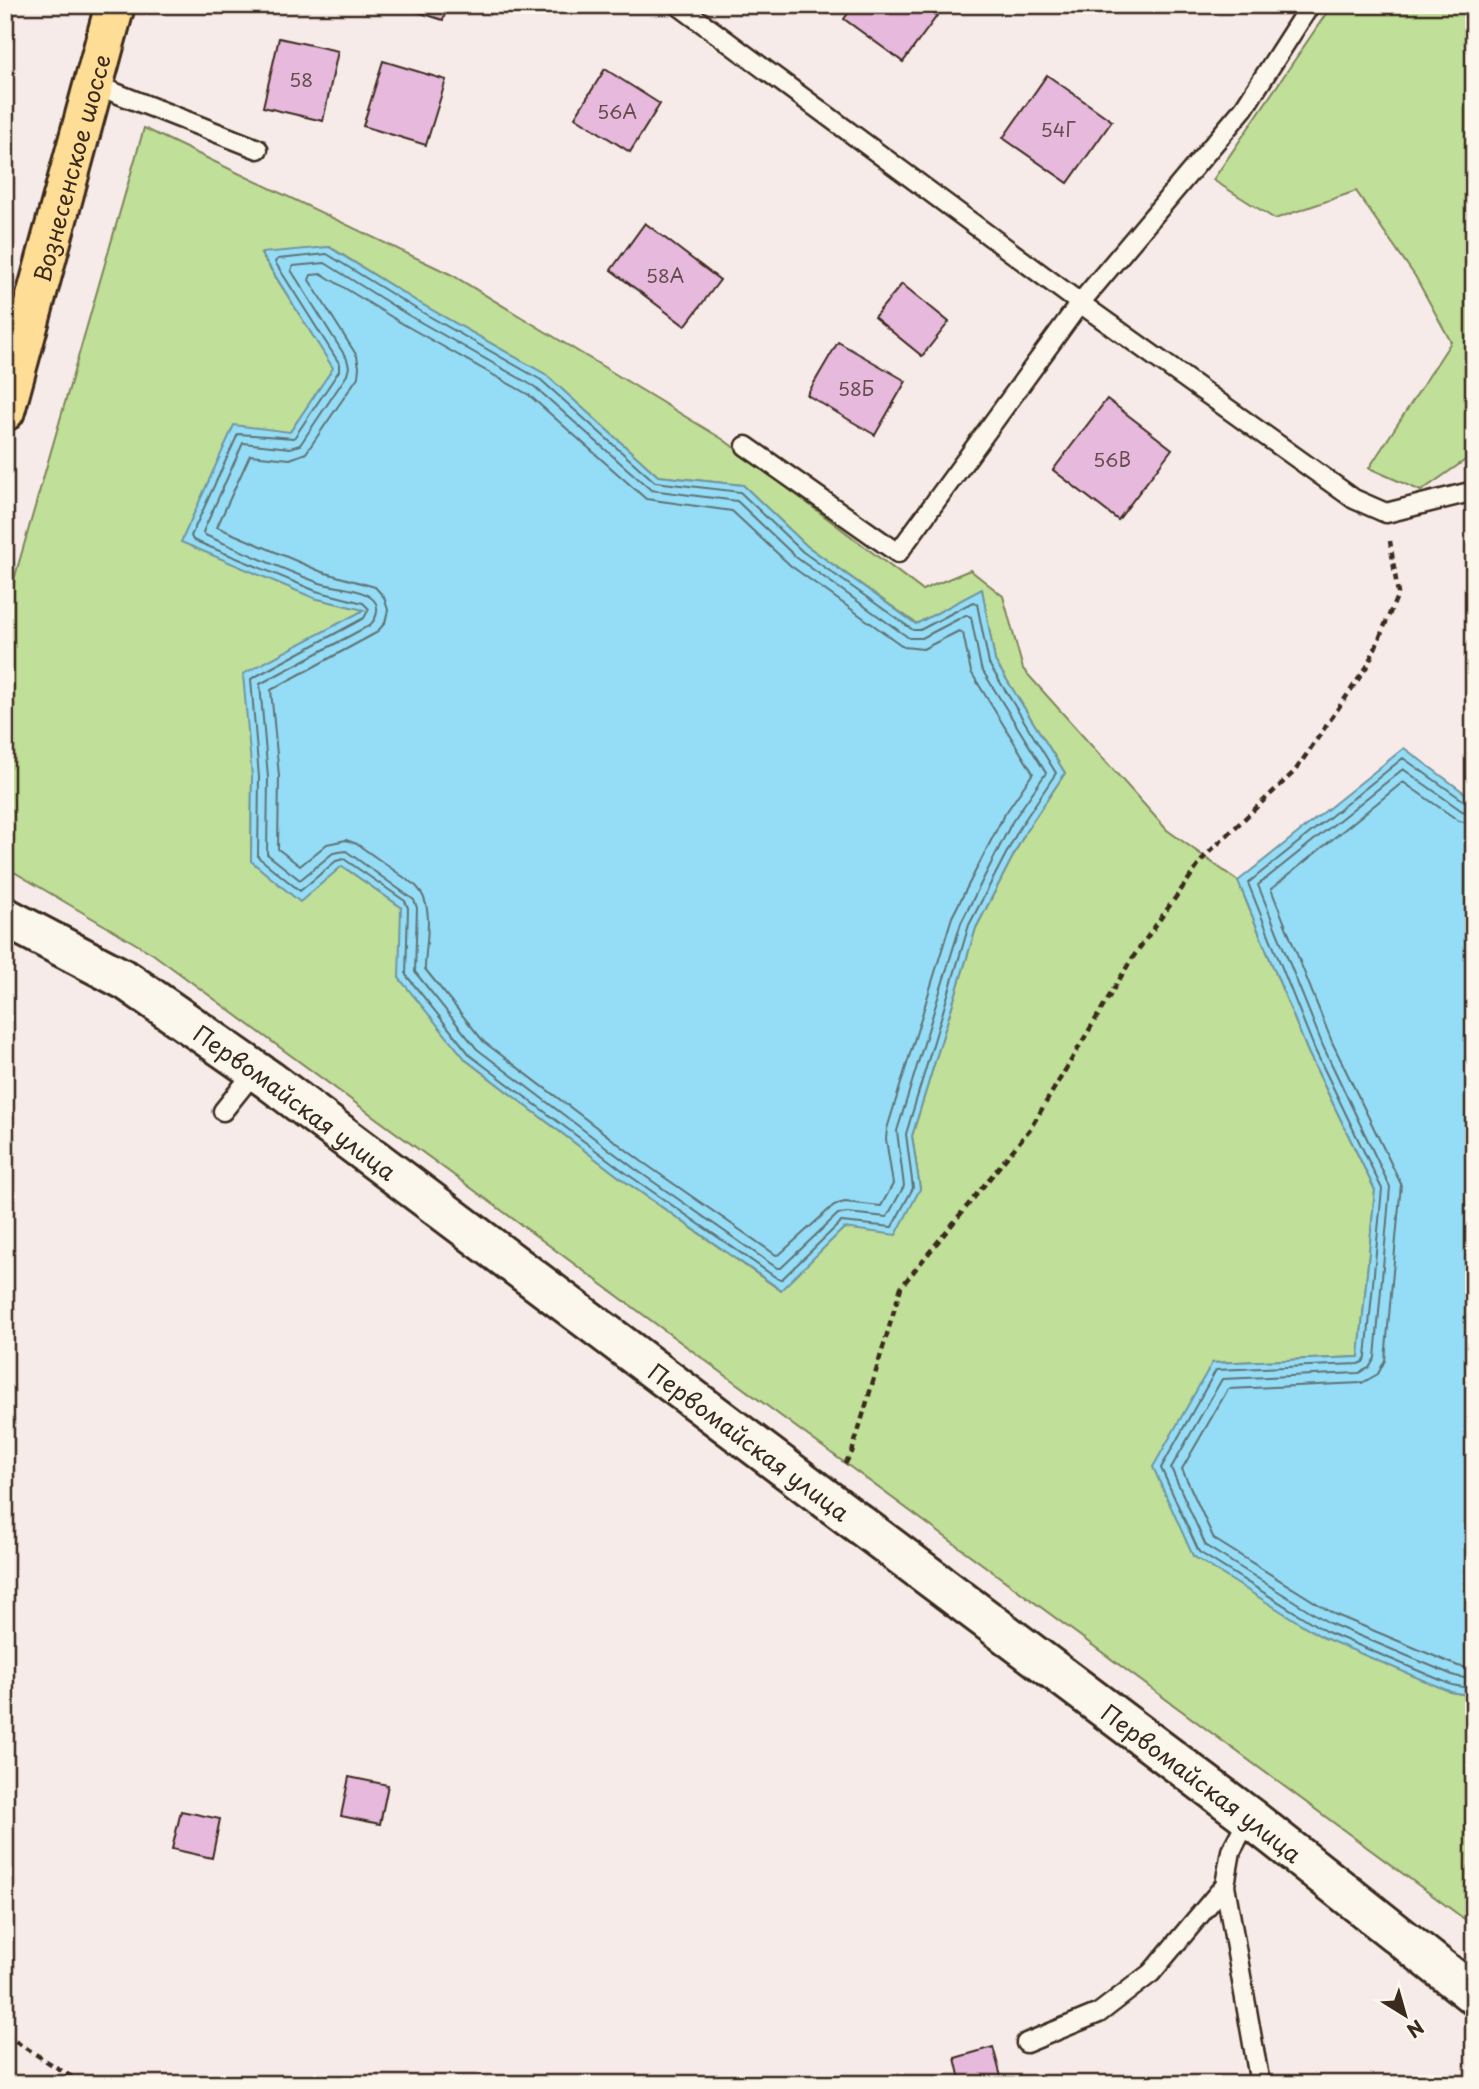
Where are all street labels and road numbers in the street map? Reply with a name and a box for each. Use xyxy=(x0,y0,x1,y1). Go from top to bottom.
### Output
street label: Вознесенское шоссе xyxy=(23,50,118,286)
street label: Первомайская улица xyxy=(187,1015,405,1188)
street label: Первомайская улица xyxy=(641,1354,858,1529)
street label: Первомайская улица xyxy=(1095,1695,1310,1871)

